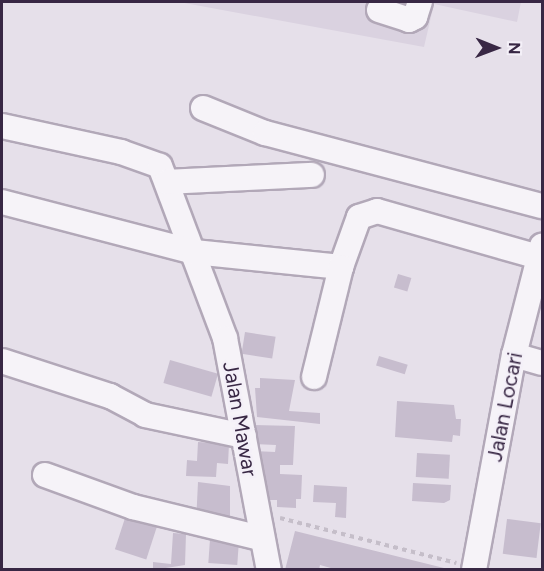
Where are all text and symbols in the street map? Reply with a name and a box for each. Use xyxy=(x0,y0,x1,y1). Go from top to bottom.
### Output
north arrow xyxy=(466,18,526,78)
text: N xyxy=(505,42,524,55)
street label: Jalan Locari xyxy=(482,350,528,464)
street label: Jalan Mawar xyxy=(218,360,262,478)

